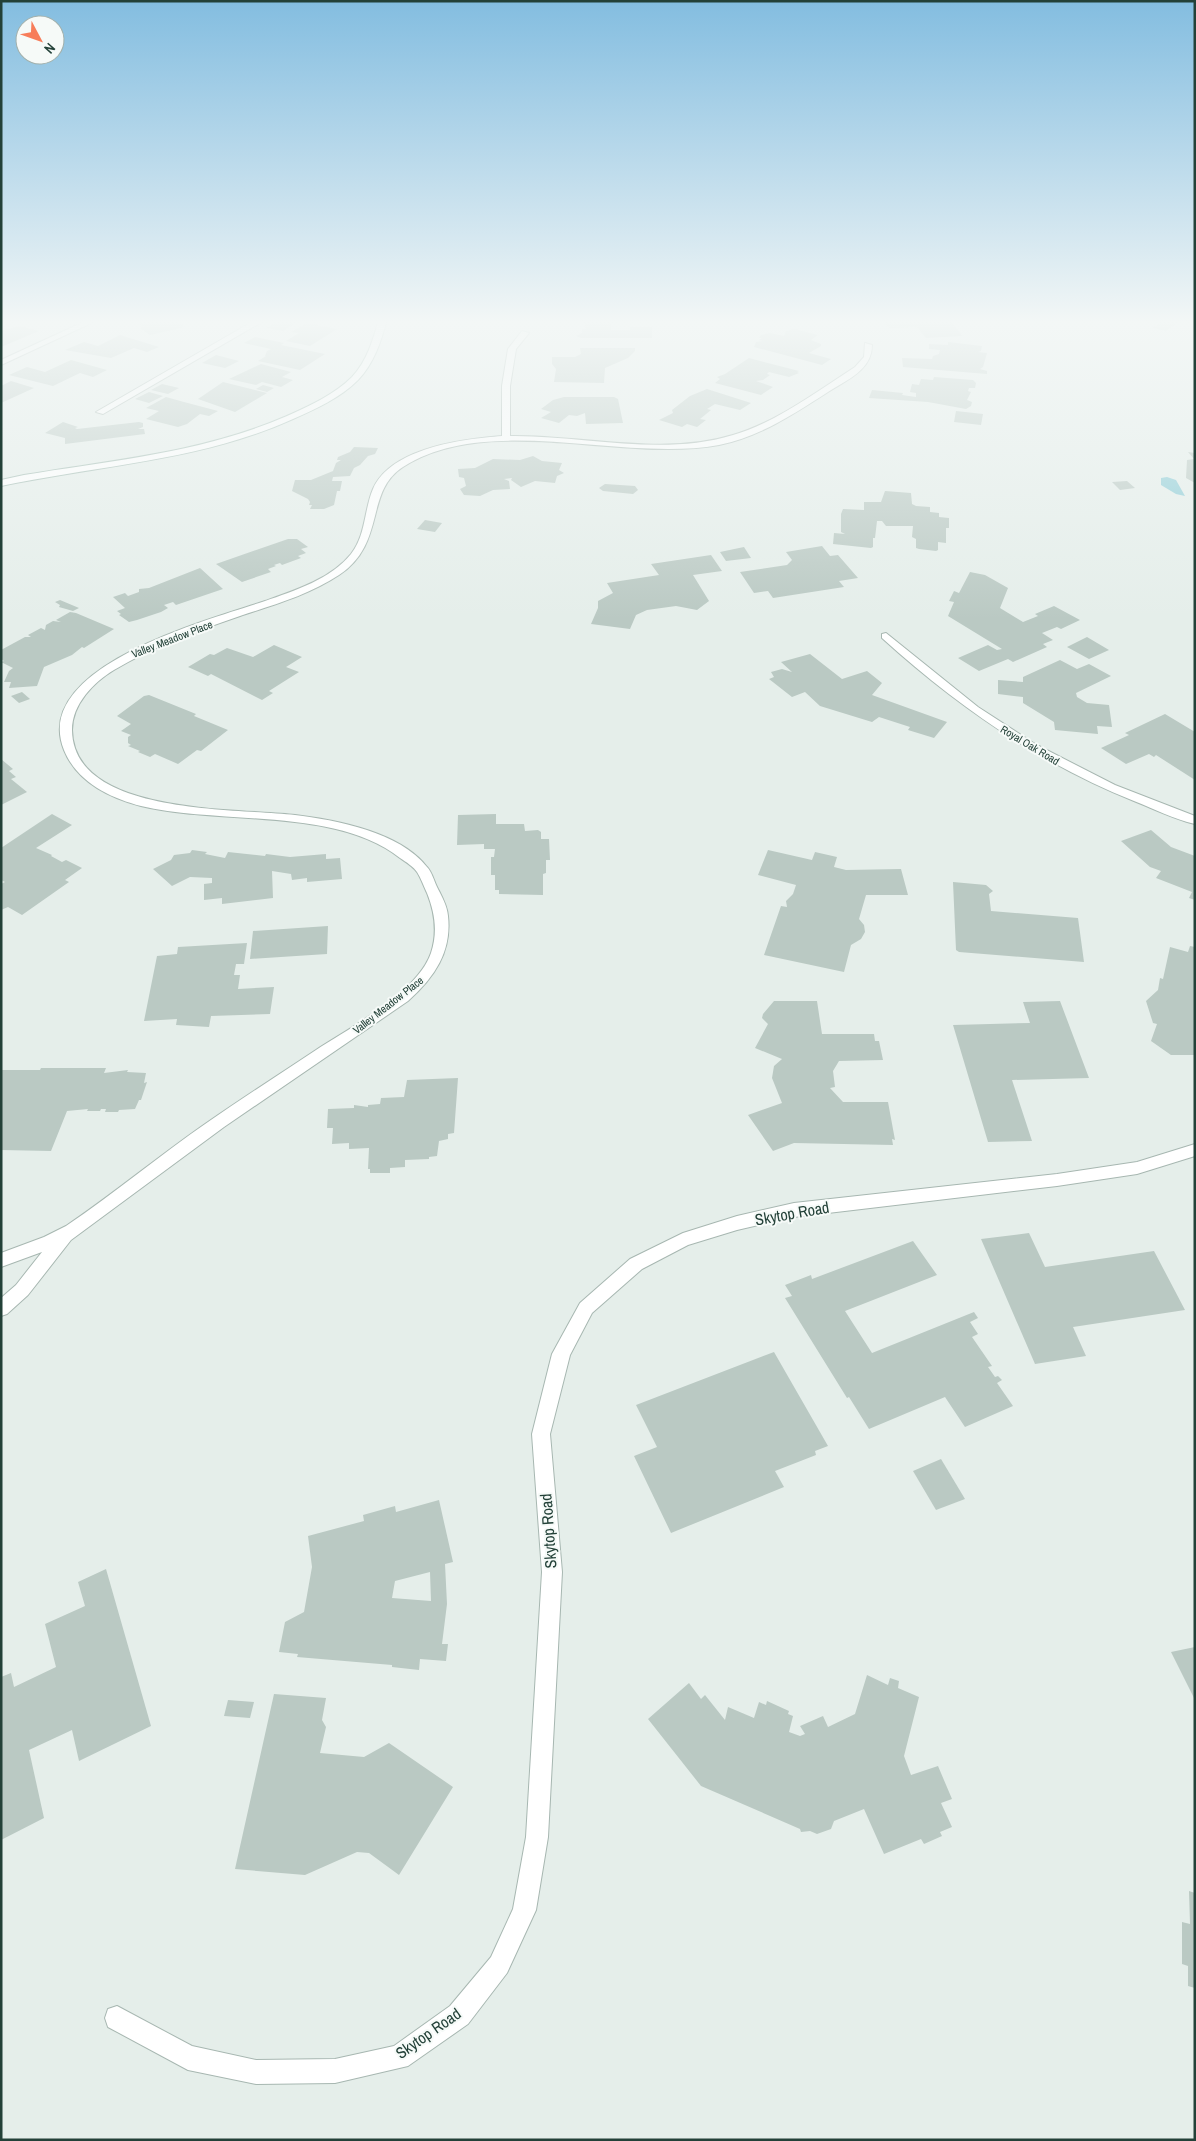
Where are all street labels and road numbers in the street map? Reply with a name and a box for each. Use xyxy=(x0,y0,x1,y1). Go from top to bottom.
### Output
street label: Valley Meadow Place xyxy=(130,617,214,661)
street label: Royal Oak Road xyxy=(998,722,1062,768)
street label: Valley Meadow Place xyxy=(350,973,426,1037)
street label: Skytop Road xyxy=(753,1196,831,1230)
street label: Skytop Road xyxy=(534,1493,562,1569)
street label: Skytop Road xyxy=(391,2002,465,2064)

